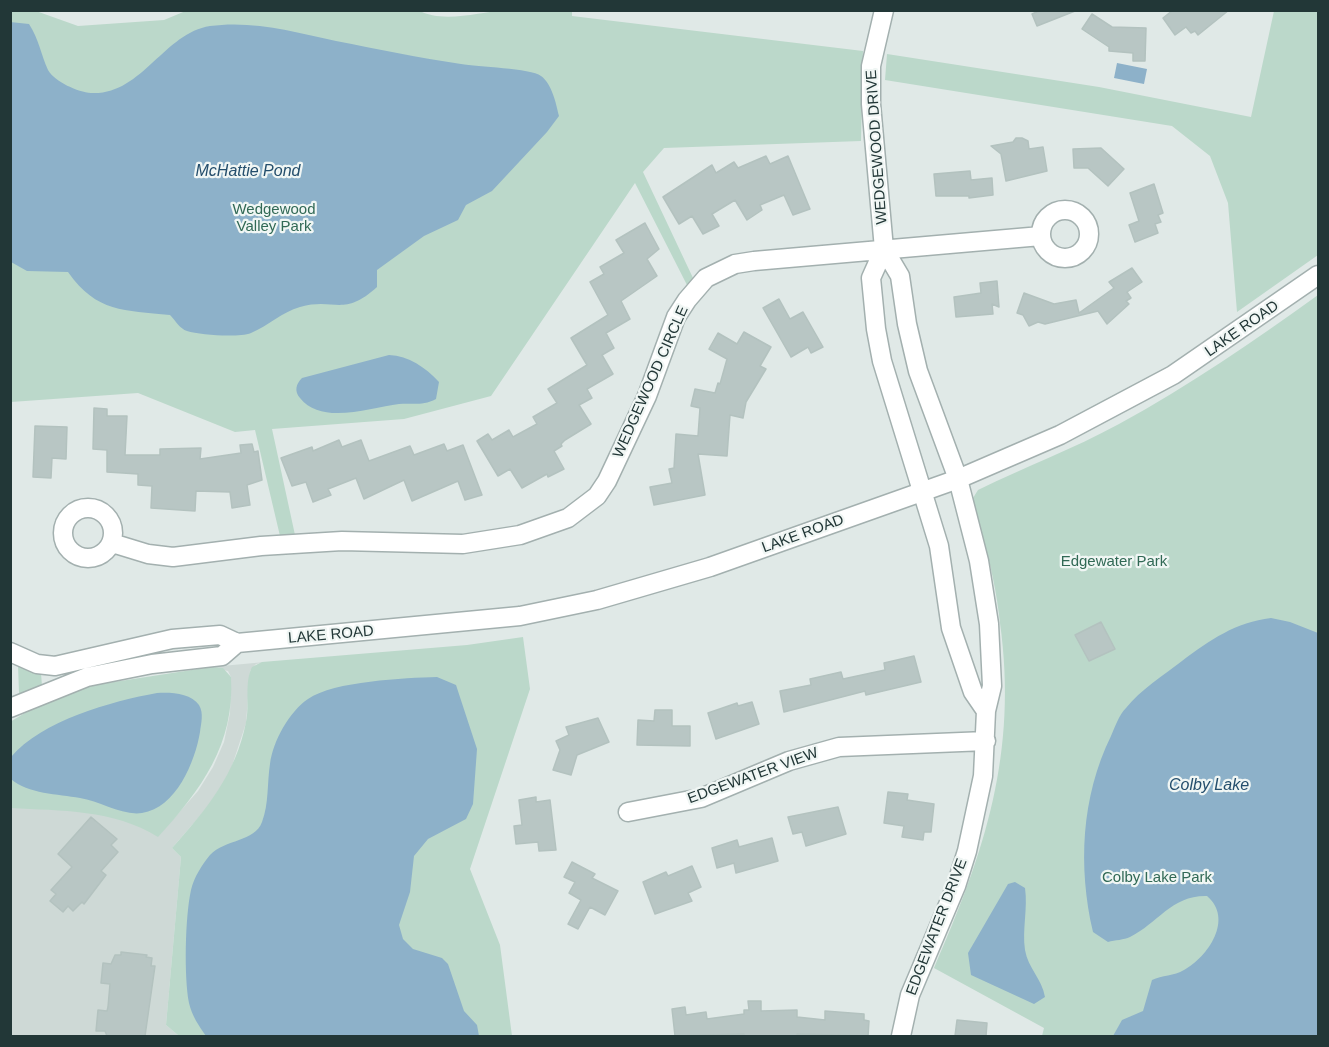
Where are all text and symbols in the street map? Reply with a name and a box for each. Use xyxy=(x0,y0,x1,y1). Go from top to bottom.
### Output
street label: WEDGEWOOD DRIVE xyxy=(863,69,891,225)
water label: McHattie Pond xyxy=(196,162,300,182)
park label: Wedgewood Valley Park xyxy=(232,201,316,236)
street label: LAKE ROAD xyxy=(1202,297,1282,361)
street label: WEDGEWOOD CIRCLE xyxy=(609,303,693,461)
street label: LAKE ROAD xyxy=(760,511,846,557)
park label: Edgewater Park xyxy=(1061,553,1167,571)
street label: LAKE ROAD xyxy=(287,622,375,648)
street label: EDGEWATER VIEW xyxy=(685,744,821,808)
water label: Colby Lake xyxy=(1169,776,1249,796)
street label: EDGEWATER DRIVE xyxy=(903,856,971,998)
park label: Colby Lake Park xyxy=(1102,869,1212,887)

